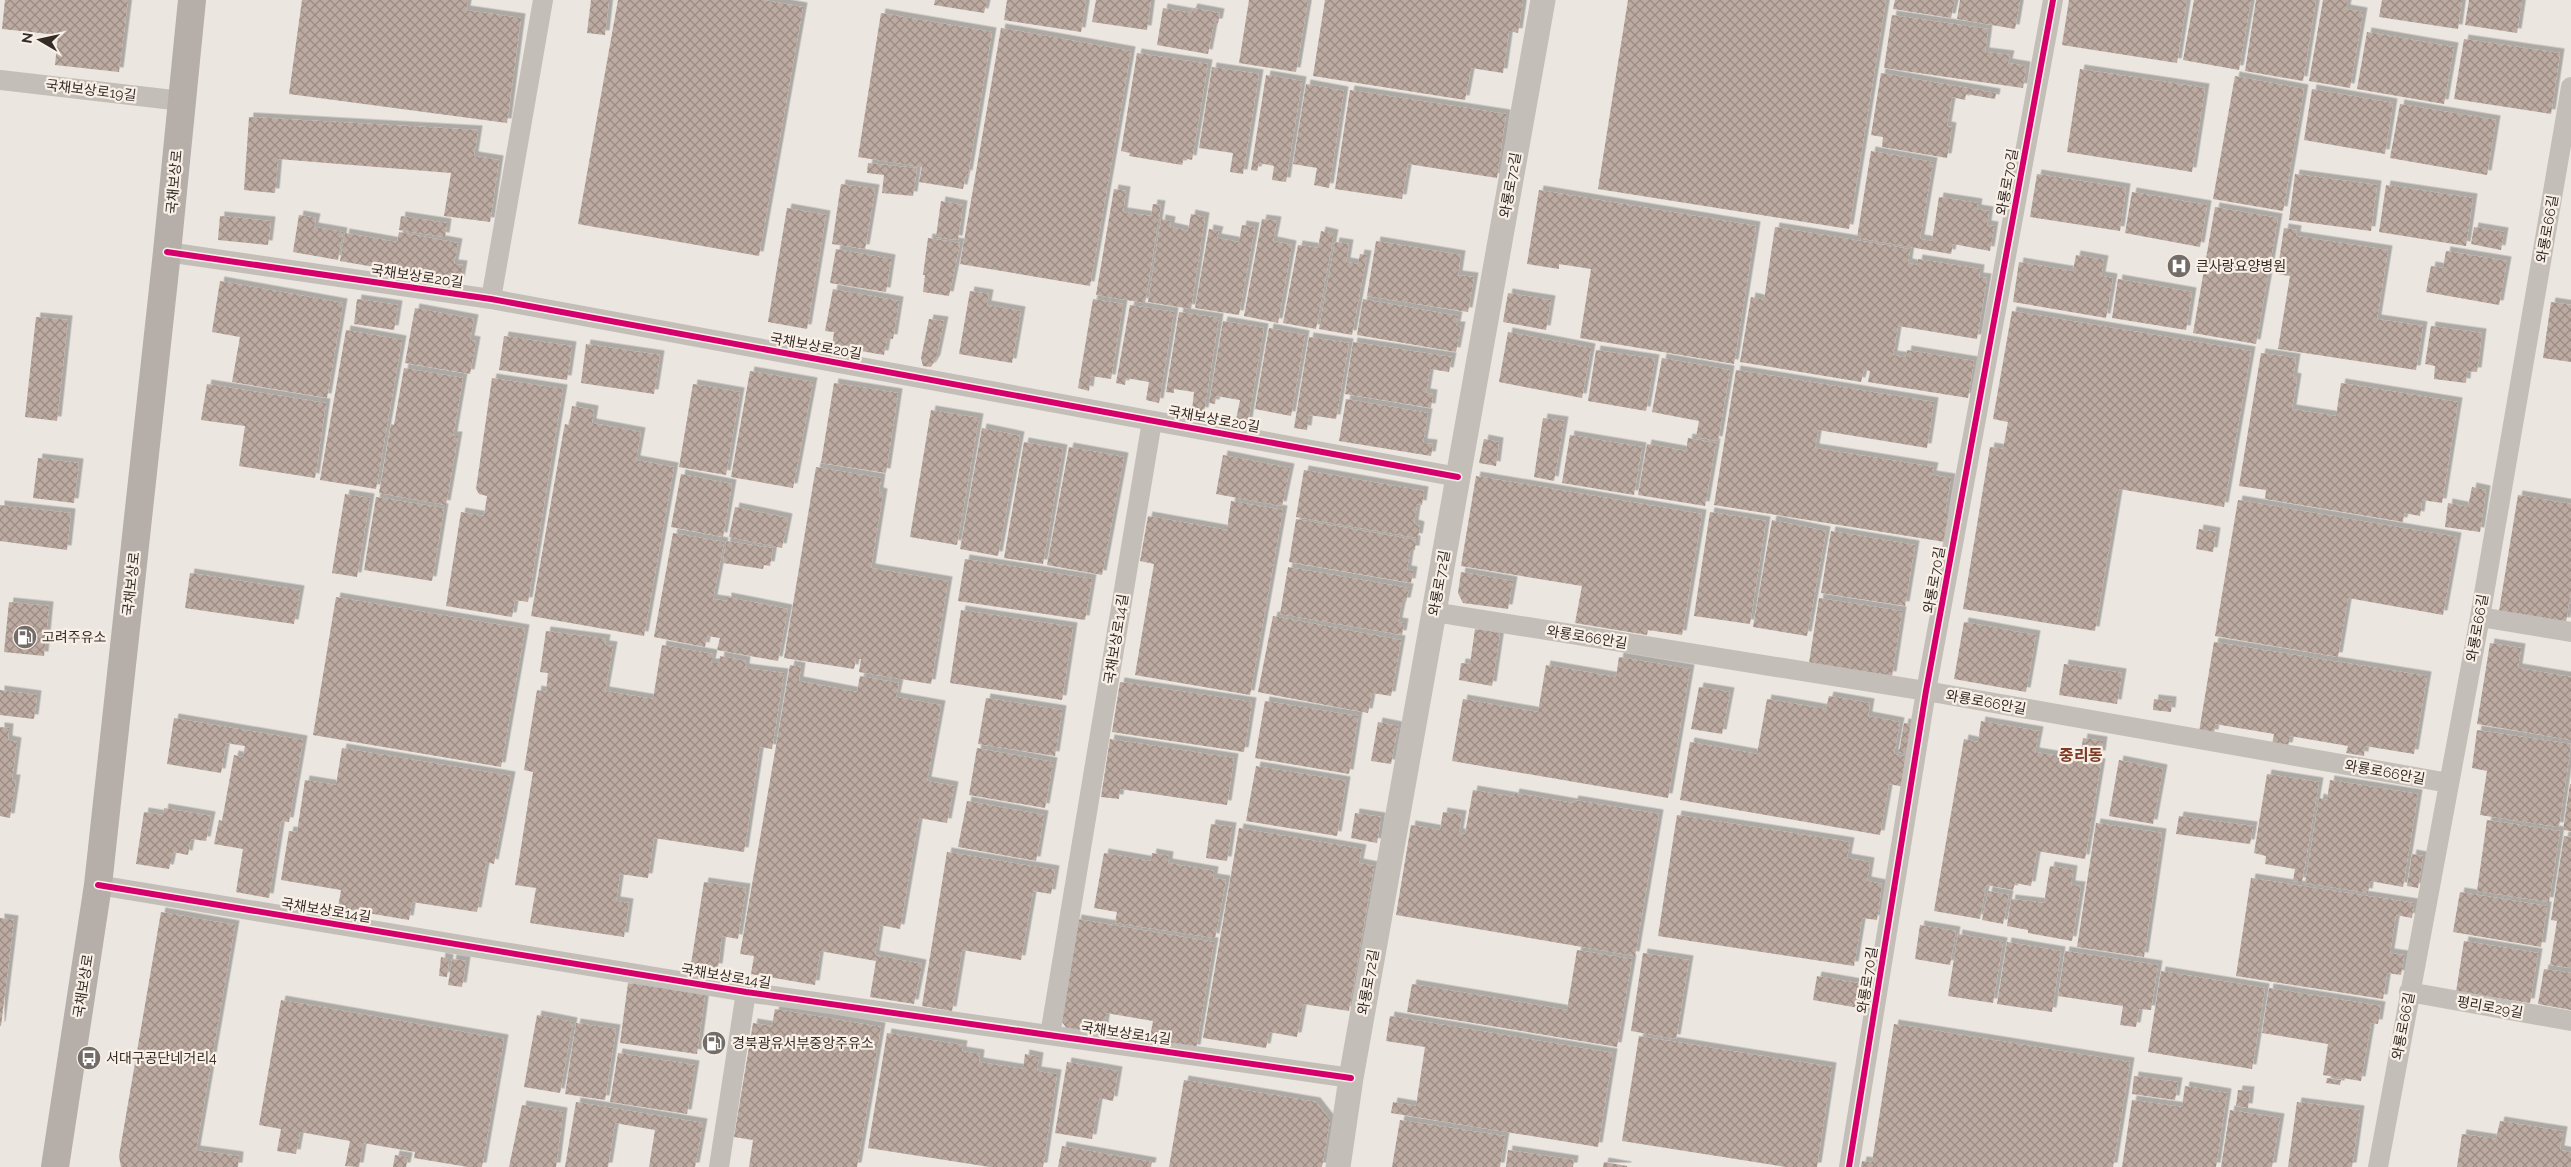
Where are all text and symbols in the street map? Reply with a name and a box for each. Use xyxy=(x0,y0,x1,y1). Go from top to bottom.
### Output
north arrow xyxy=(15,15,65,65)
text: N xyxy=(18,31,36,44)
street label: 국채보상로19길 xyxy=(45,76,137,104)
street label: 와룡로70길 xyxy=(1993,147,2021,217)
street label: 국채보상로 xyxy=(163,149,185,215)
street label: 와룡로72길 xyxy=(1496,151,1524,219)
street label: 와룡로66길 xyxy=(2533,194,2561,264)
hospital icon: 큰사랑요양병원 xyxy=(2166,253,2192,279)
place label: 큰사랑요양병원 xyxy=(2196,258,2286,274)
street label: 국채보상로20길 xyxy=(370,262,464,290)
street label: 국채보상로20길 xyxy=(769,330,863,362)
street label: 국채보상로20길 xyxy=(1167,403,1261,435)
street label: 와룡로70길 xyxy=(1920,545,1948,615)
street label: 와룡로72길 xyxy=(1425,549,1453,617)
street label: 국채보상로 xyxy=(120,551,142,617)
street label: 국채보상로14길 xyxy=(1101,593,1131,685)
street label: 와룡로66길 xyxy=(2463,593,2491,663)
street label: 와룡로66안길 xyxy=(1546,623,1628,651)
fuel station icon: 고려주유소 xyxy=(12,624,38,650)
place label: 고려주유소 xyxy=(42,629,107,645)
street label: 와룡로66안길 xyxy=(1945,687,2027,717)
district label: 중리동 xyxy=(2059,746,2103,765)
street label: 와룡로66안길 xyxy=(2344,757,2426,787)
street label: 국채보상로14길 xyxy=(280,895,372,925)
street label: 와룡로70길 xyxy=(1854,945,1880,1015)
street label: 와룡로72길 xyxy=(1354,948,1382,1016)
street label: 국채보상로 xyxy=(70,953,96,1019)
street label: 국채보상로14길 xyxy=(680,961,772,991)
street label: 와룡로66길 xyxy=(2389,991,2417,1061)
street label: 평리로29길 xyxy=(2456,993,2524,1021)
street label: 국채보상로14길 xyxy=(1080,1019,1172,1047)
fuel station icon: 경북광유서부중앙주유소 xyxy=(701,1030,727,1056)
place label: 경북광유서부중앙주유소 xyxy=(732,1035,874,1051)
bus stop icon: 서대구공단네거리4 xyxy=(76,1045,102,1071)
place label: 서대구공단네거리4 xyxy=(106,1050,217,1066)

